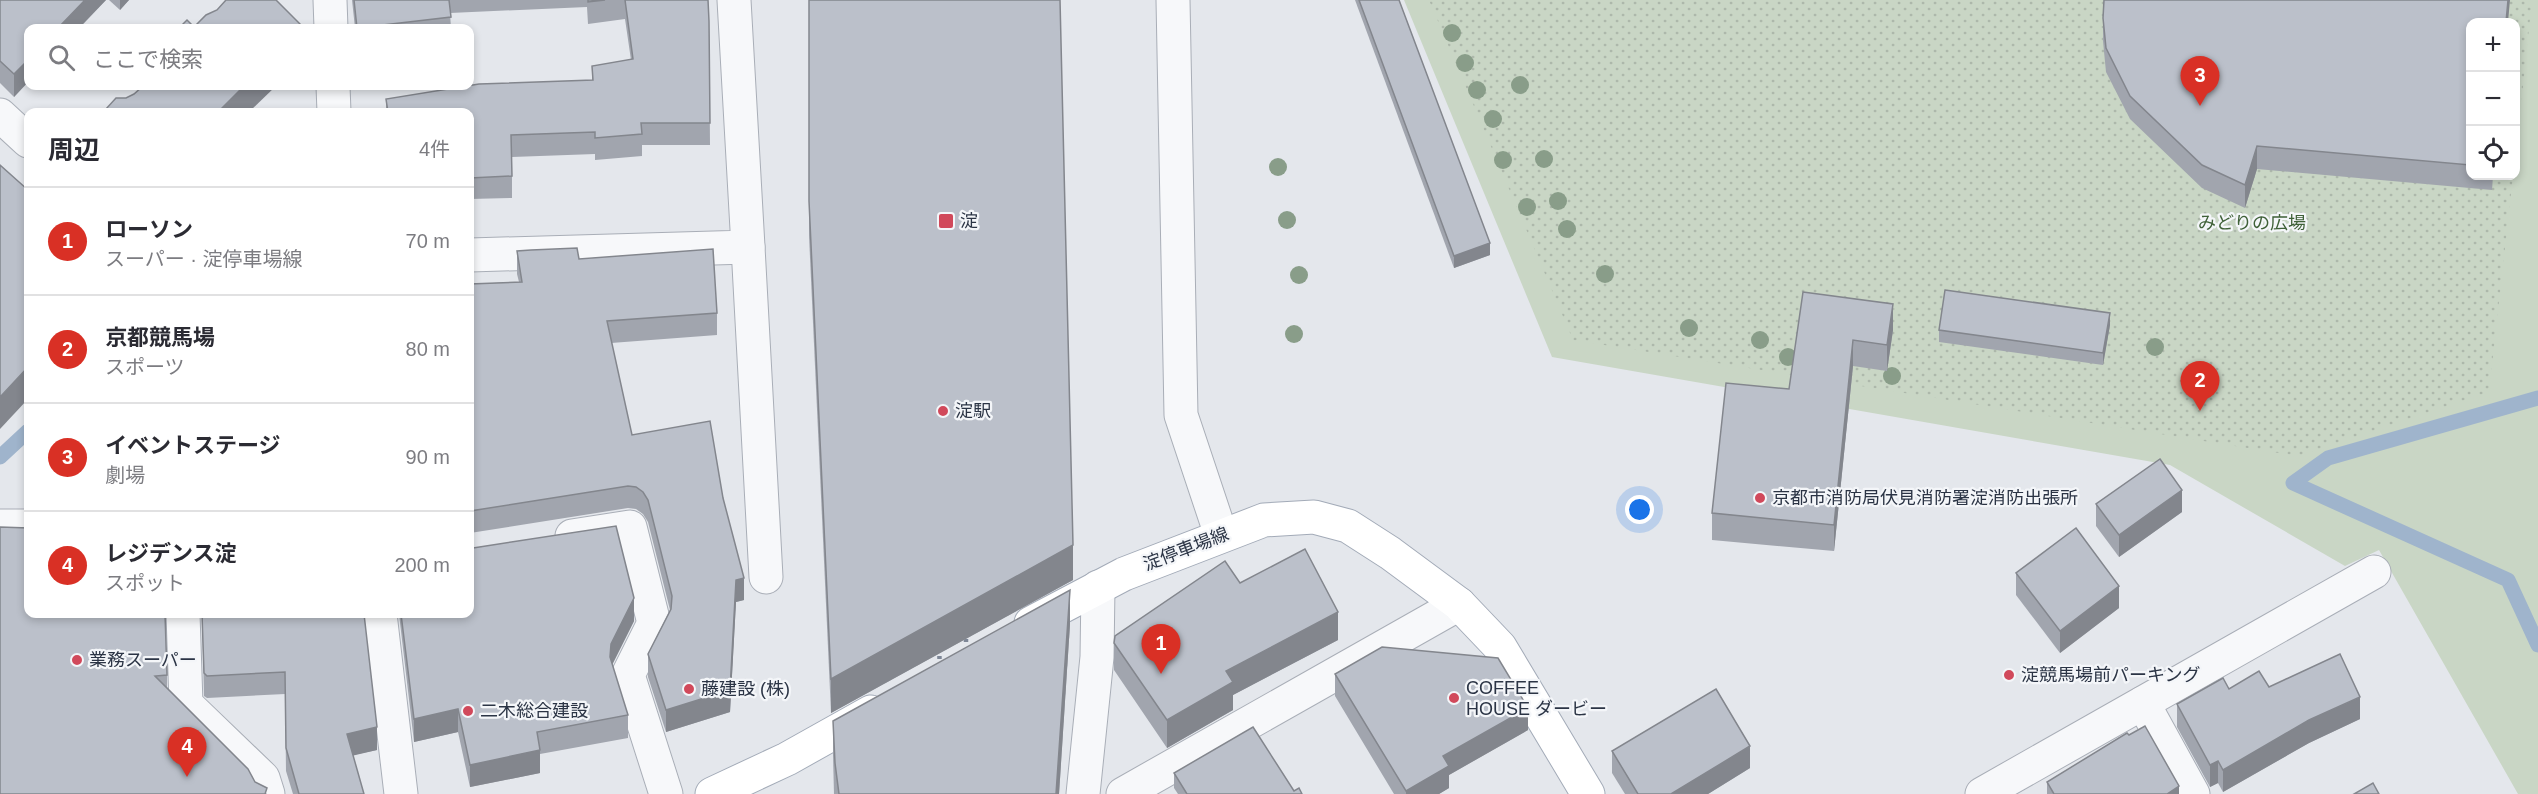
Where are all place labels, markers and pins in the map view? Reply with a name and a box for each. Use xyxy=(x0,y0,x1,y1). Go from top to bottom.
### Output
pin: 3 xyxy=(2180,57,2220,106)
place label: 淀 xyxy=(960,211,978,231)
marker: 淀 xyxy=(937,212,955,230)
pin: 2 xyxy=(2180,362,2220,411)
place label: 淀駅 xyxy=(955,401,991,421)
marker: 淀駅 xyxy=(936,404,950,418)
place label: 京都市消防局伏見消防署淀消防出張所 xyxy=(1772,488,2078,508)
marker: 京都市消防局伏見消防署淀消防出張所 xyxy=(1753,491,1767,505)
pin: 1 xyxy=(1142,624,1180,674)
place label: 業務スーパー xyxy=(89,650,197,670)
marker: 業務スーパー xyxy=(70,653,84,667)
place label: 淀競馬場前パーキング xyxy=(2021,665,2200,685)
marker: 淀競馬場前パーキング xyxy=(2002,668,2016,682)
place label: COFFEE HOUSE ダービー xyxy=(1466,678,1607,719)
place label: 藤建設 (株) xyxy=(701,679,790,699)
marker: 藤建設 (株) xyxy=(682,682,696,696)
marker: COFFEE HOUSE ダービー xyxy=(1447,691,1461,705)
place label: 二木総合建設 xyxy=(480,701,588,721)
marker: 二木総合建設 xyxy=(461,704,475,718)
pin: 4 xyxy=(168,728,207,777)

